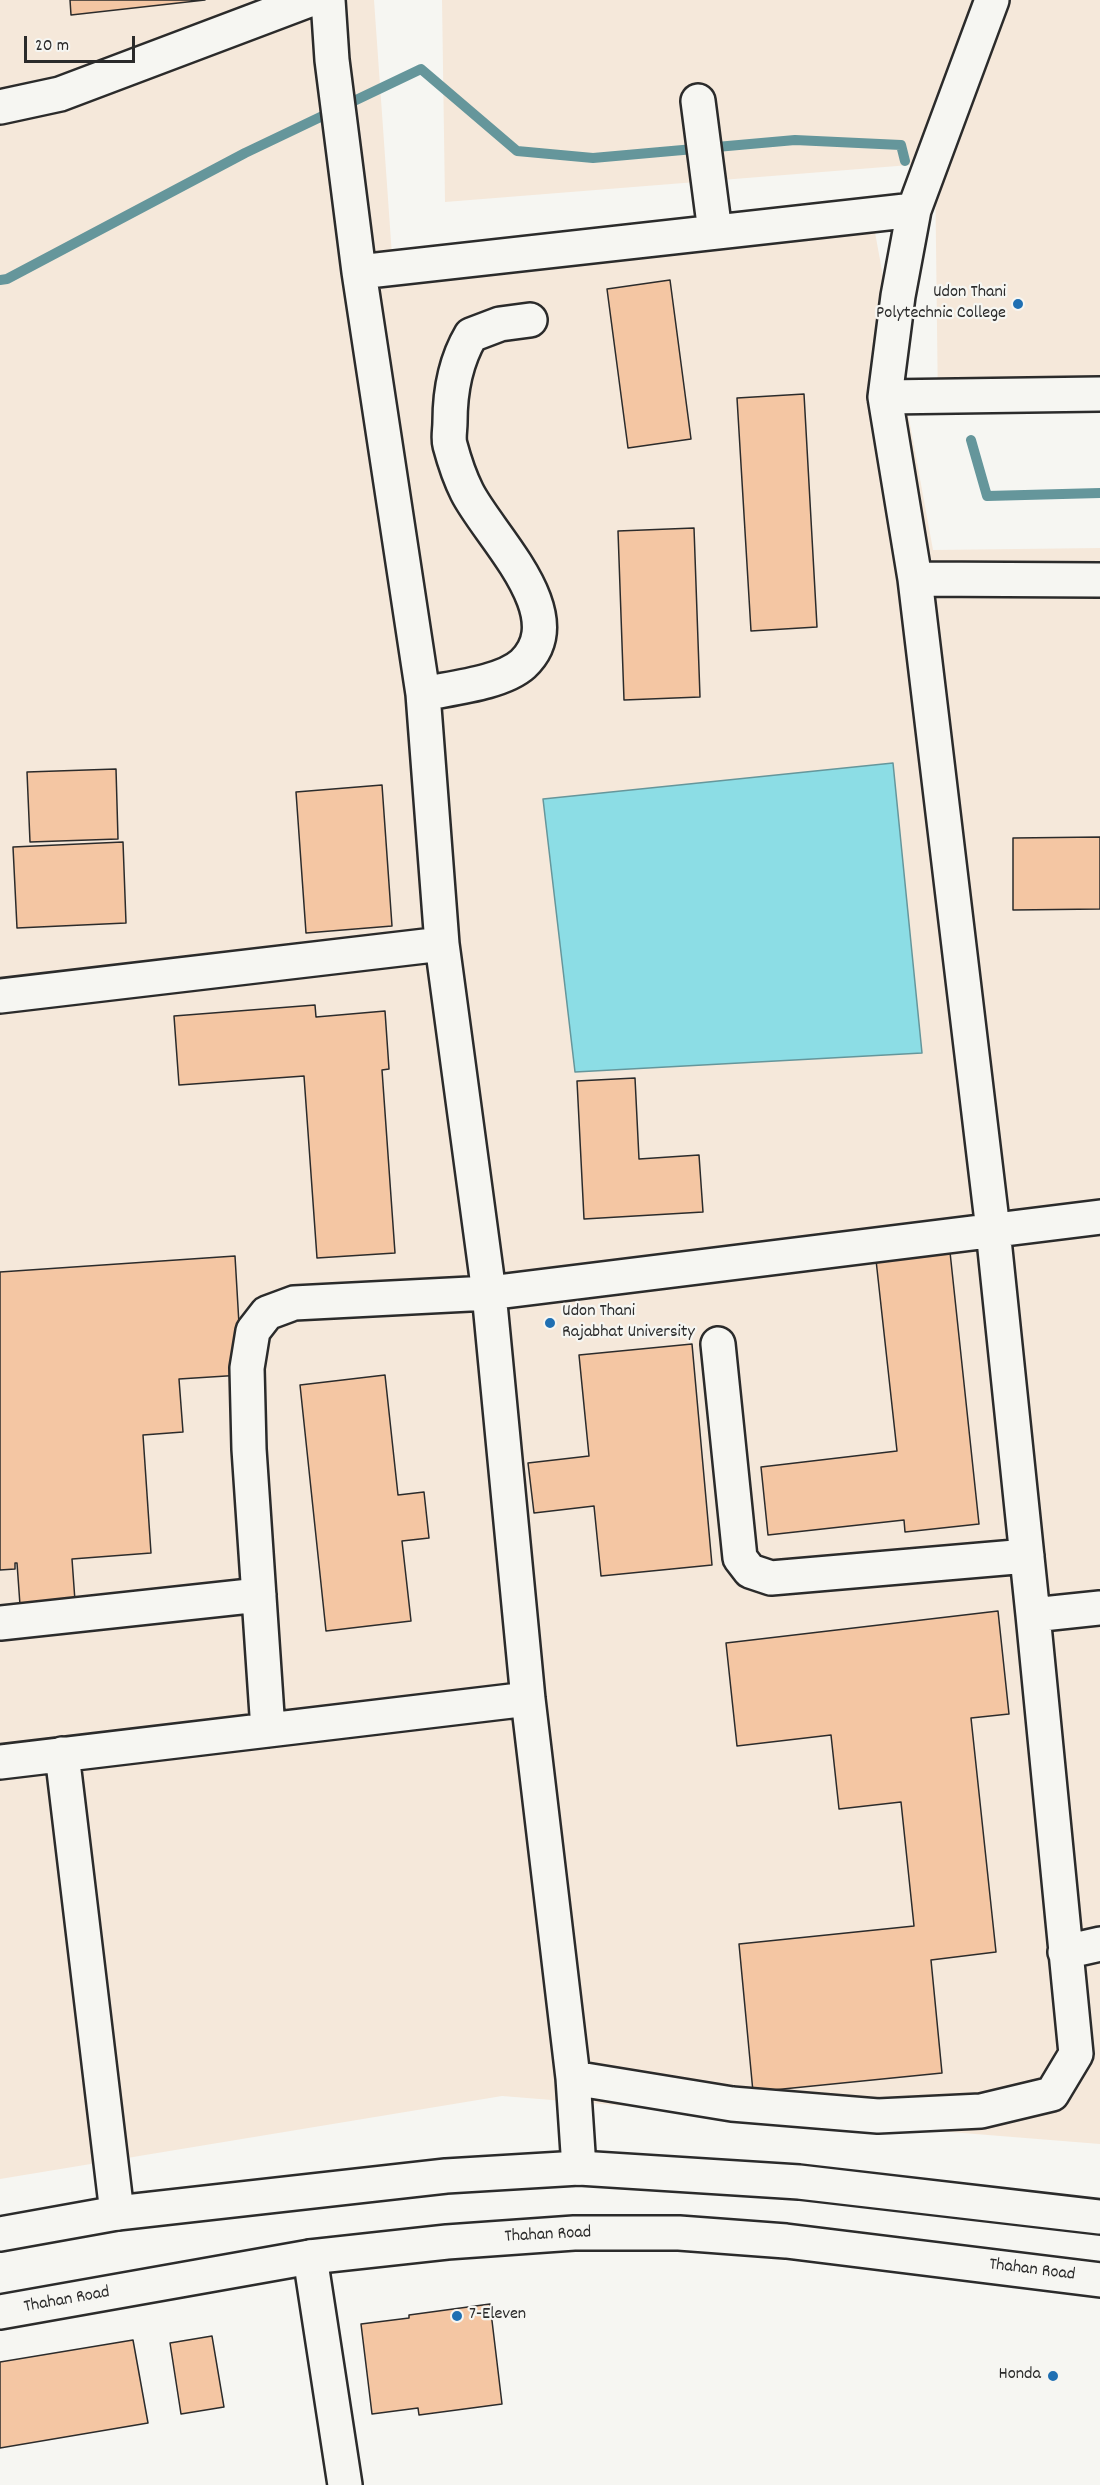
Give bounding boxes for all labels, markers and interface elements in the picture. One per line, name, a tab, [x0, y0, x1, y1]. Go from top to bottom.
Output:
scale bar	[27, 24, 138, 62]
text: 20 m	[35, 34, 69, 59]
place label: Udon Thani Polytechnic College	[876, 283, 1006, 326]
marker: Udon Thani Polytechnic College	[1011, 297, 1025, 311]
place label: Udon Thani Rajabhat University	[562, 1302, 695, 1344]
marker: Udon Thani Rajabhat University	[543, 1316, 557, 1330]
street label: Thahan Road	[504, 2223, 592, 2249]
street label: Thahan Road	[988, 2255, 1076, 2287]
street label: Thahan Road	[22, 2283, 112, 2319]
place label: 7-Eleven	[469, 2305, 526, 2327]
marker: 7-Eleven	[450, 2309, 464, 2323]
place label: Honda	[999, 2365, 1041, 2387]
marker: Honda	[1046, 2369, 1060, 2383]

